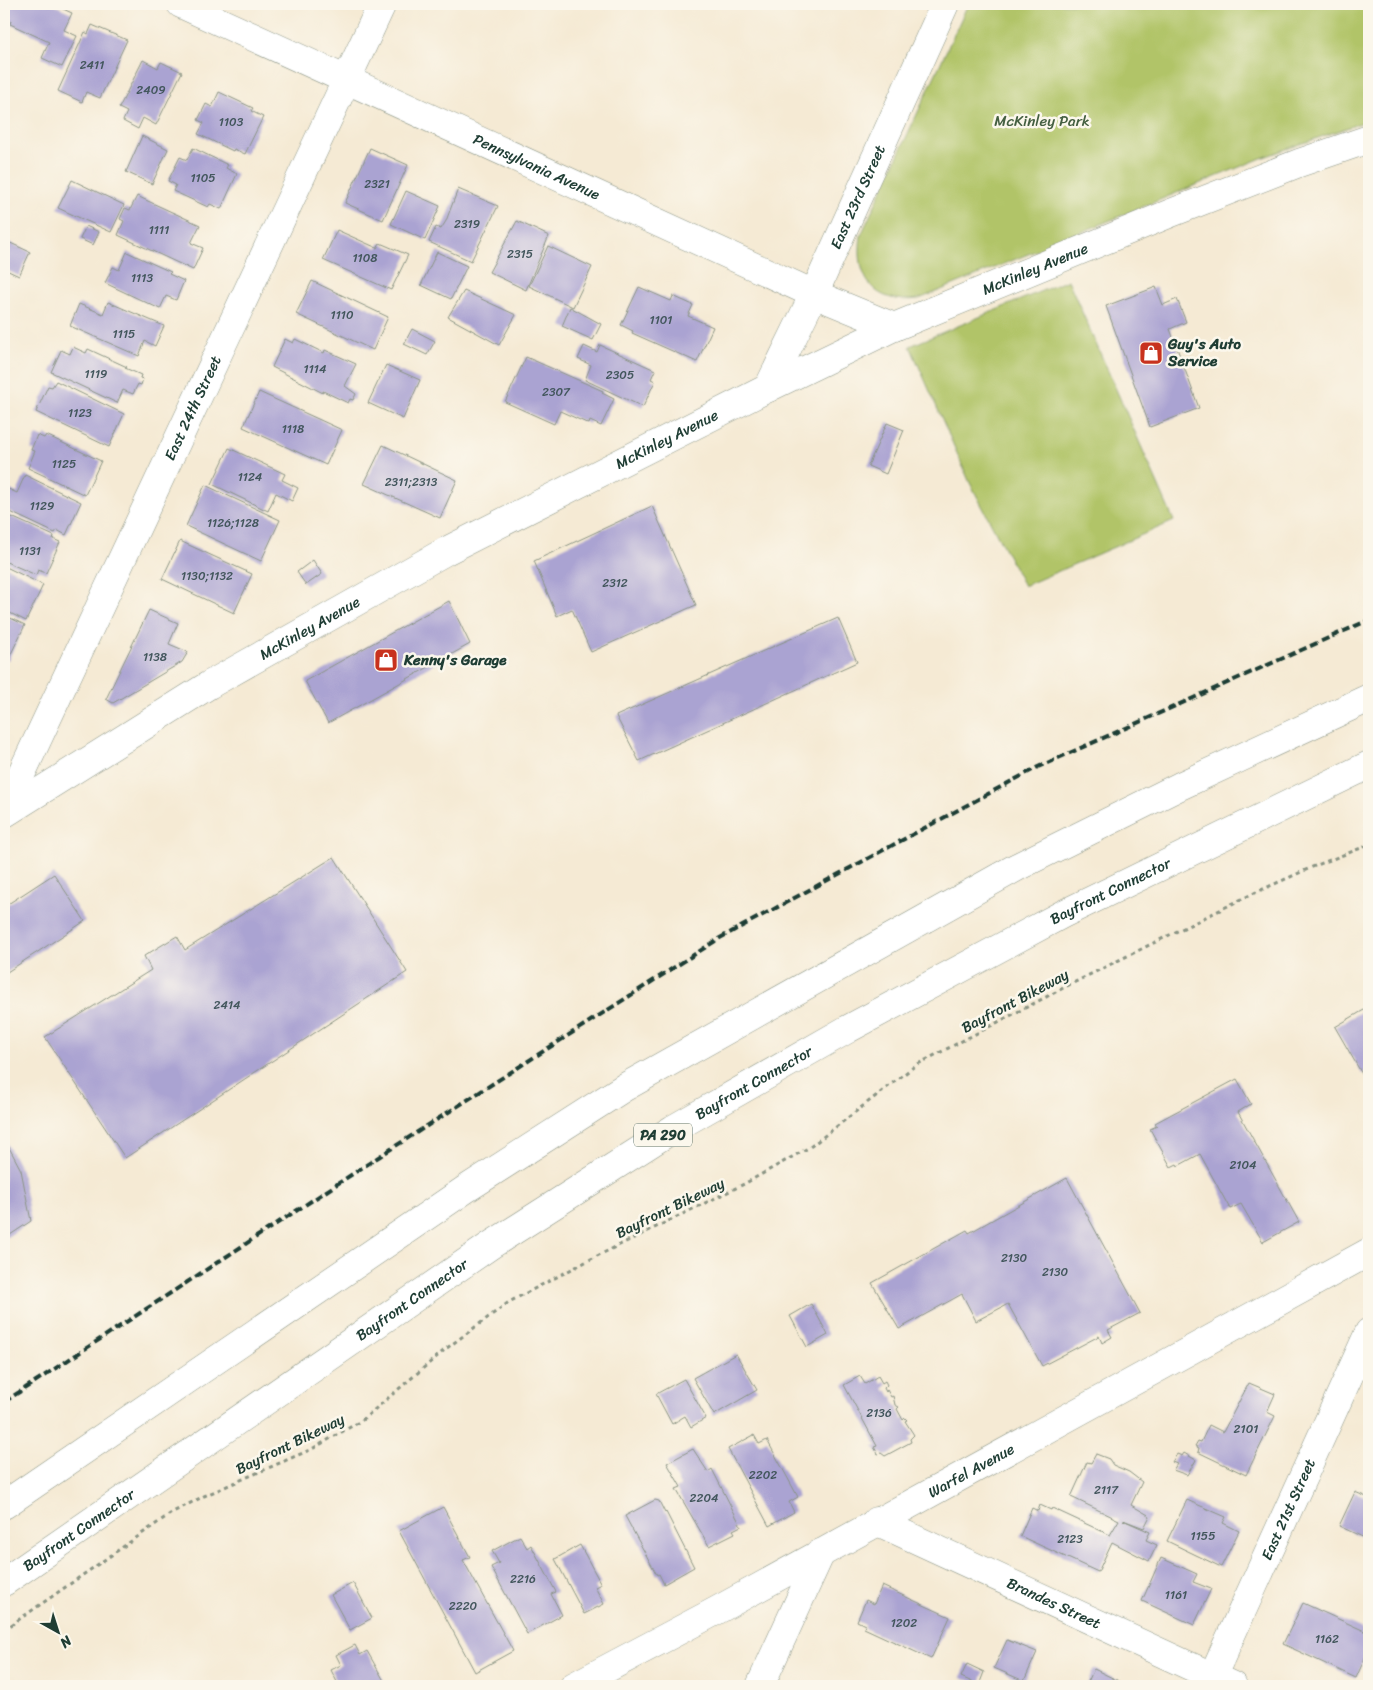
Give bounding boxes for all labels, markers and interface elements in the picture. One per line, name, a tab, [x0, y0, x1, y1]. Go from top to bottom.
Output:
house number: 2411	[80, 54, 104, 76]
house number: 2409	[136, 79, 166, 101]
park label: McKinley Park	[994, 108, 1090, 134]
house number: 1103	[219, 111, 244, 133]
street label: Pennsylvania Avenue	[469, 126, 604, 207]
street label: East 23rd Street	[823, 140, 893, 254]
house number: 1105	[190, 167, 216, 189]
house number: 2321	[364, 173, 390, 195]
house number: 2319	[454, 213, 480, 235]
house number: 1111	[149, 219, 169, 241]
street label: McKinley Avenue	[978, 235, 1093, 302]
house number: 2315	[507, 243, 533, 265]
house number: 1108	[352, 247, 378, 269]
house number: 1113	[131, 267, 153, 289]
house number: 1110	[330, 304, 354, 326]
house number: 1101	[649, 309, 673, 331]
house number: 1115	[113, 323, 135, 345]
place label: Guy's Auto Service	[1167, 331, 1242, 374]
shop icon: Guy's Auto Service	[1138, 340, 1164, 366]
street label: East 24th Street	[157, 351, 229, 465]
house number: 1114	[304, 358, 327, 380]
house number: 1119	[85, 363, 107, 385]
house number: 2305	[606, 364, 634, 386]
house number: 2307	[542, 381, 571, 403]
house number: 1123	[68, 402, 92, 424]
street label: McKinley Avenue	[611, 402, 723, 476]
house number: 1118	[282, 418, 304, 440]
house number: 1125	[52, 453, 76, 475]
house number: 1124	[238, 466, 263, 488]
house number: 2311;2313	[385, 471, 438, 493]
house number: 1129	[30, 495, 54, 517]
house number: 1126;1128	[207, 512, 259, 534]
house number: 1131	[19, 540, 41, 562]
house number: 1130;1132	[181, 565, 233, 587]
house number: 2312	[602, 572, 628, 594]
street label: McKinley Avenue	[254, 589, 366, 667]
house number: 1138	[143, 646, 167, 668]
shop icon: Kenny's Garage	[373, 647, 399, 673]
place label: Kenny's Garage	[403, 647, 507, 673]
street label: Bayfront Connector	[1045, 850, 1176, 932]
street label: Bayfront Bikeway	[957, 962, 1074, 1040]
house number: 2414	[213, 994, 241, 1016]
street label: Bayfront Connector	[690, 1038, 818, 1127]
road number: PA 290	[634, 1124, 692, 1146]
house number: 2104	[1229, 1154, 1257, 1176]
street label: Bayfront Bikeway	[611, 1170, 729, 1246]
house number: 2130	[1001, 1247, 1028, 1269]
street label: Bayfront Connector	[350, 1251, 474, 1348]
house number: 2130	[1042, 1261, 1069, 1283]
house number: 2136	[866, 1402, 892, 1424]
street label: Bayfront Bikeway	[231, 1406, 349, 1482]
house number: 2101	[1234, 1418, 1258, 1440]
street label: Warfel Avenue	[923, 1436, 1020, 1505]
street label: East 21st Street	[1254, 1454, 1323, 1564]
house number: 2202	[749, 1464, 777, 1486]
house number: 2117	[1094, 1479, 1119, 1501]
street label: Bayfront Connector	[17, 1482, 141, 1578]
house number: 2204	[690, 1487, 719, 1509]
house number: 1155	[1191, 1525, 1215, 1547]
house number: 2123	[1057, 1528, 1083, 1550]
house number: 2216	[510, 1568, 536, 1590]
street label: Brandes Street	[1002, 1570, 1106, 1636]
house number: 1161	[1165, 1584, 1187, 1606]
house number: 2220	[449, 1595, 478, 1617]
north arrow	[32, 1608, 82, 1658]
house number: 1202	[891, 1612, 917, 1634]
text: N	[54, 1628, 78, 1655]
house number: 1162	[1315, 1628, 1339, 1650]

